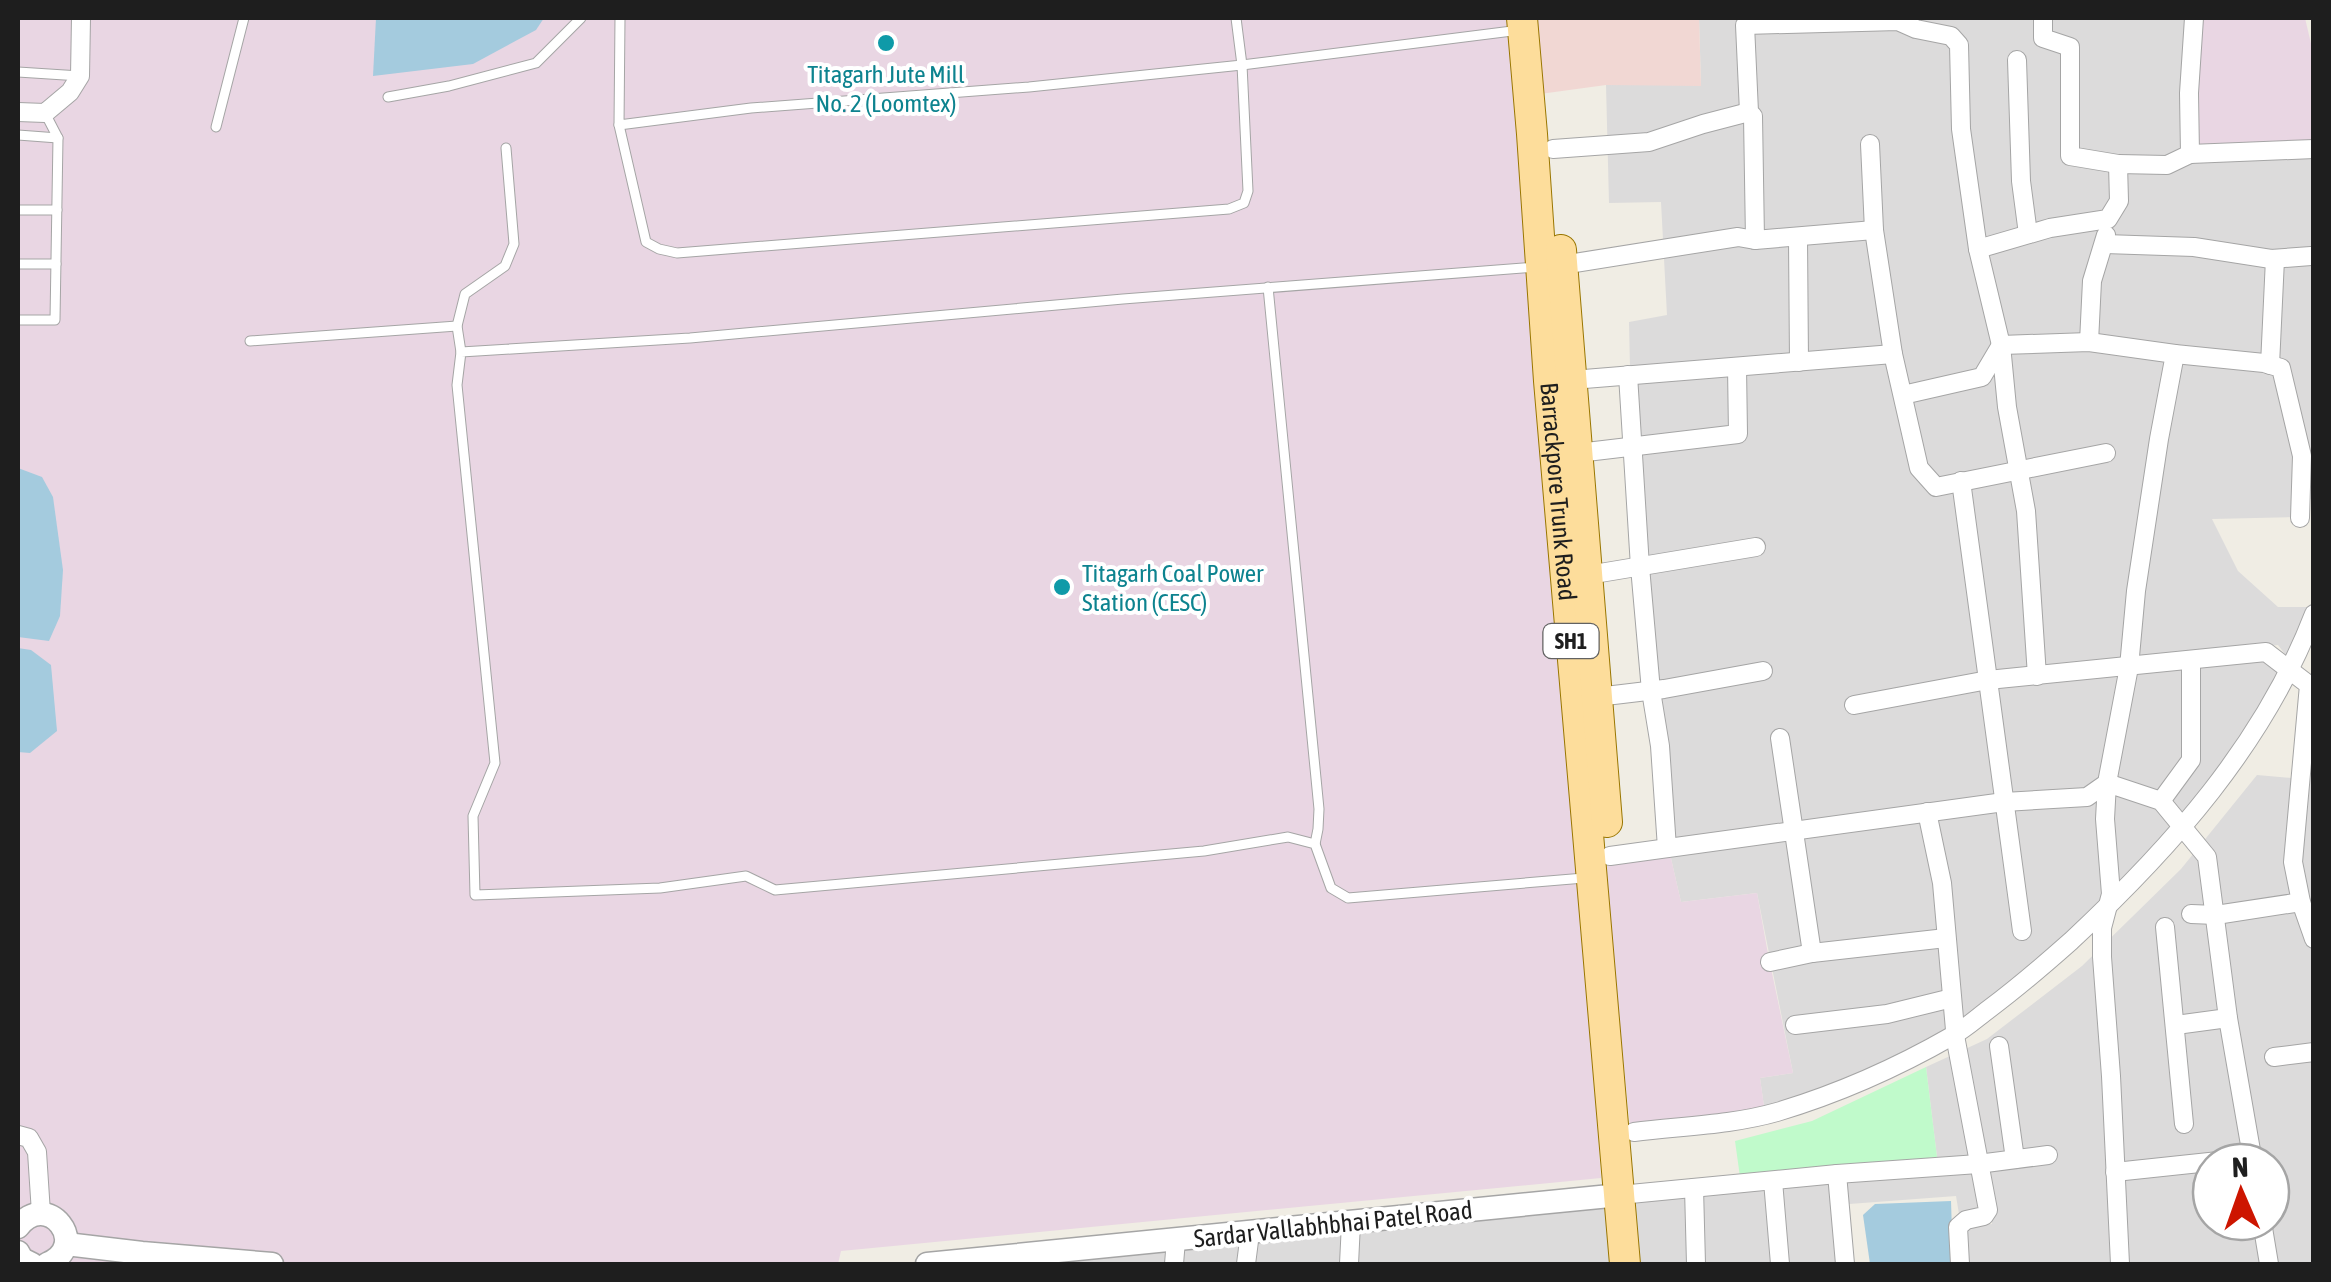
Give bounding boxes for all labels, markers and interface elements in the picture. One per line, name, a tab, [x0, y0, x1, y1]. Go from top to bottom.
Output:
marker: Titagarh Jute Mill No. 2 (Loomtex)	[875, 32, 897, 54]
place label: Titagarh Jute Mill No. 2 (Loomtex)	[807, 60, 965, 117]
street label: Barrackpore Trunk Road	[1535, 381, 1582, 602]
place label: Titagarh Coal Power Station (CESC)	[1082, 559, 1264, 616]
marker: Titagarh Coal Power Station (CESC)	[1051, 576, 1073, 598]
road number: SH1	[1544, 624, 1598, 658]
north arrow	[2191, 1142, 2291, 1242]
text: N	[2231, 1151, 2249, 1183]
street label: Sardar Vallabhbhai Patel Road	[1192, 1195, 1474, 1253]

